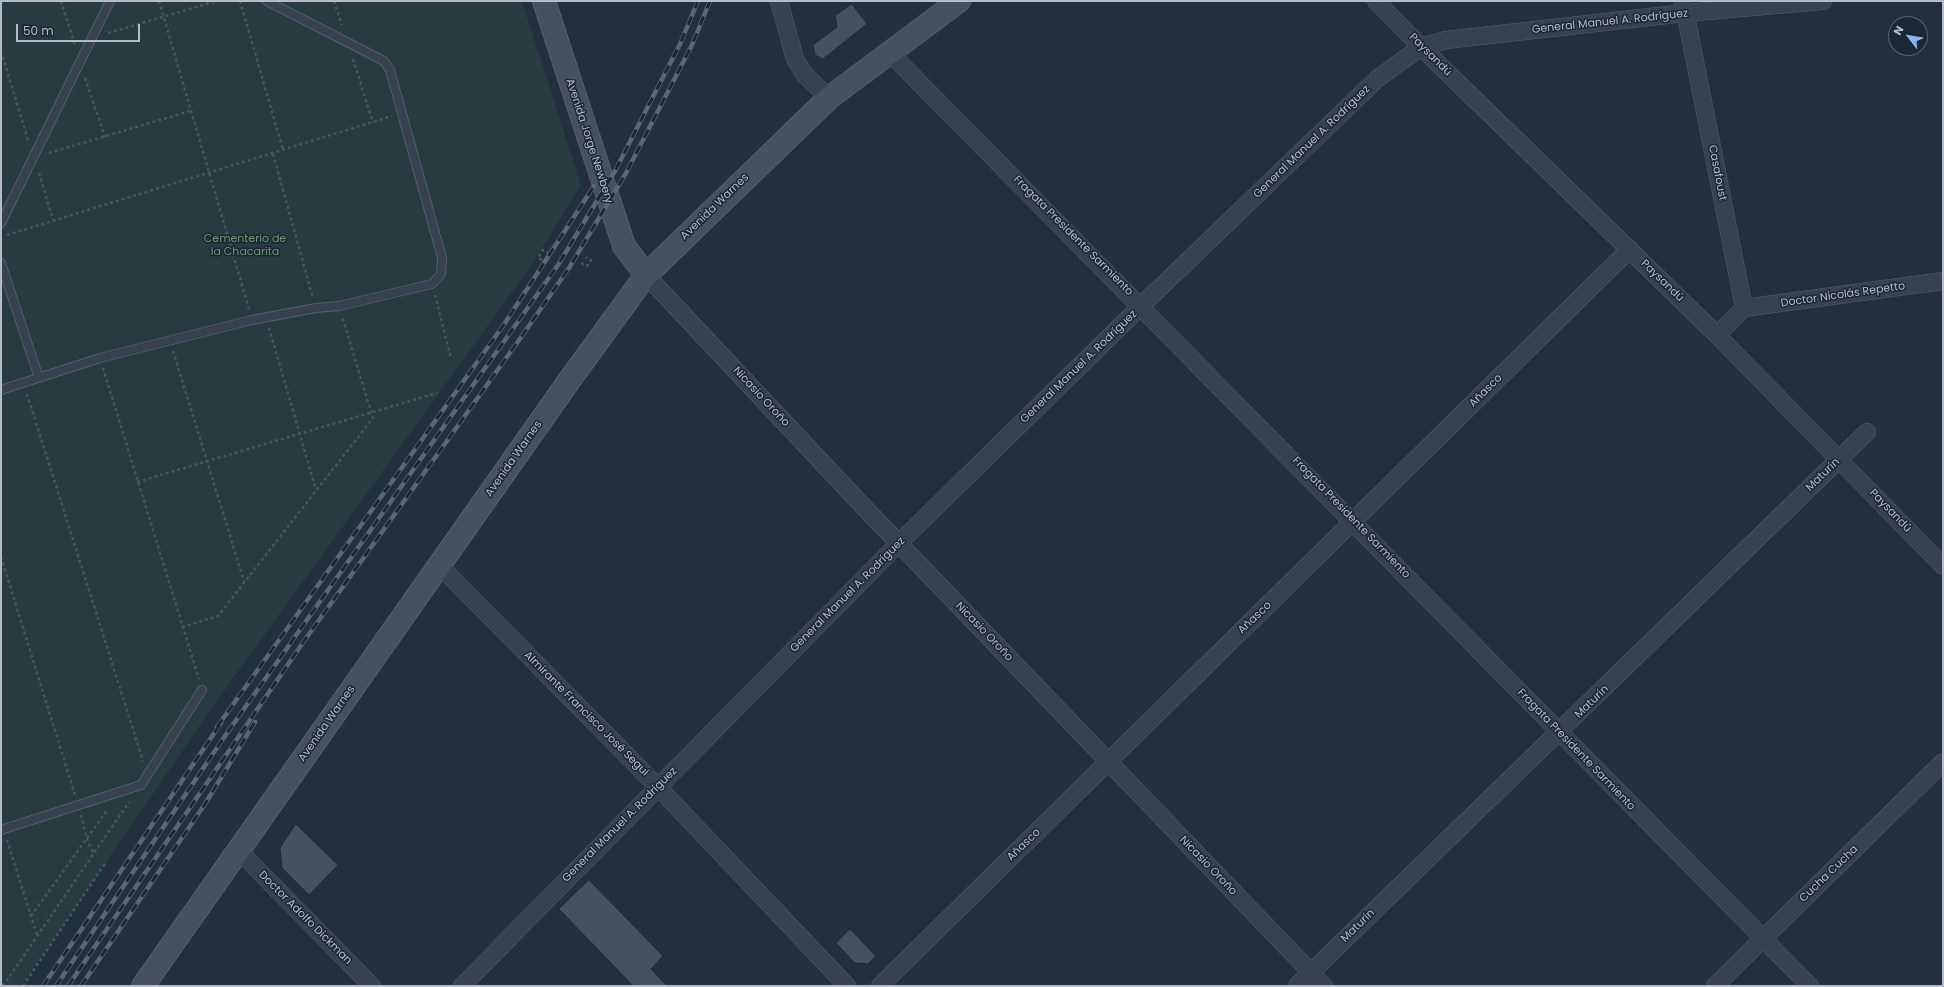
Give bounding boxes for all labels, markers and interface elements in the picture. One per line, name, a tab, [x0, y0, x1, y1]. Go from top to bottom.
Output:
street label: General Manuel A. Rodríguez	[1531, 7, 1689, 37]
scale bar	[18, 16, 142, 42]
north arrow	[1888, 16, 1928, 56]
text: 50 m	[23, 22, 54, 39]
text: N	[1890, 23, 1908, 38]
street label: Paysandú	[1406, 31, 1454, 79]
street label: Avenida Jorge Newbery	[563, 77, 615, 205]
street label: General Manuel A. Rodríguez	[1251, 83, 1373, 201]
street label: Casafoust	[1705, 144, 1729, 202]
street label: Avenida Warnes	[678, 171, 752, 243]
street label: Fragata Presidente Sarmiento	[1010, 173, 1136, 299]
park label: Cementerio de la Chacarita	[204, 232, 286, 258]
street label: Paysandú	[1638, 257, 1686, 305]
street label: Doctor Nicolás Repetto	[1780, 280, 1906, 310]
street label: General Manuel A. Rodríguez	[1018, 308, 1140, 426]
street label: Nicasio Oroño	[730, 364, 792, 430]
street label: Añasco	[1467, 372, 1505, 410]
street label: Avenida Warnes	[483, 418, 545, 500]
street label: Fragata Presidente Sarmiento	[1289, 454, 1413, 582]
street label: Maturín	[1803, 456, 1843, 494]
street label: Paysandú	[1866, 487, 1914, 535]
street label: General Manuel A. Rodríguez	[788, 535, 908, 655]
street label: Añasco	[1236, 599, 1274, 637]
street label: Nicasio Oroño	[953, 600, 1015, 664]
street label: Almirante Francisco José Seguí	[521, 649, 651, 779]
street label: Avenida Warnes	[296, 683, 358, 765]
street label: Maturín	[1572, 683, 1612, 721]
street label: Fragata Presidente Sarmiento	[1514, 686, 1638, 814]
street label: General Manuel A. Rodríguez	[560, 765, 680, 885]
street label: Añasco	[1005, 826, 1043, 864]
street label: Nicasio Oroño	[1177, 834, 1239, 898]
street label: Cucha Cucha	[1797, 843, 1861, 905]
street label: Doctor Adolfo Dickman	[256, 869, 354, 967]
street label: Maturín	[1338, 907, 1378, 945]

